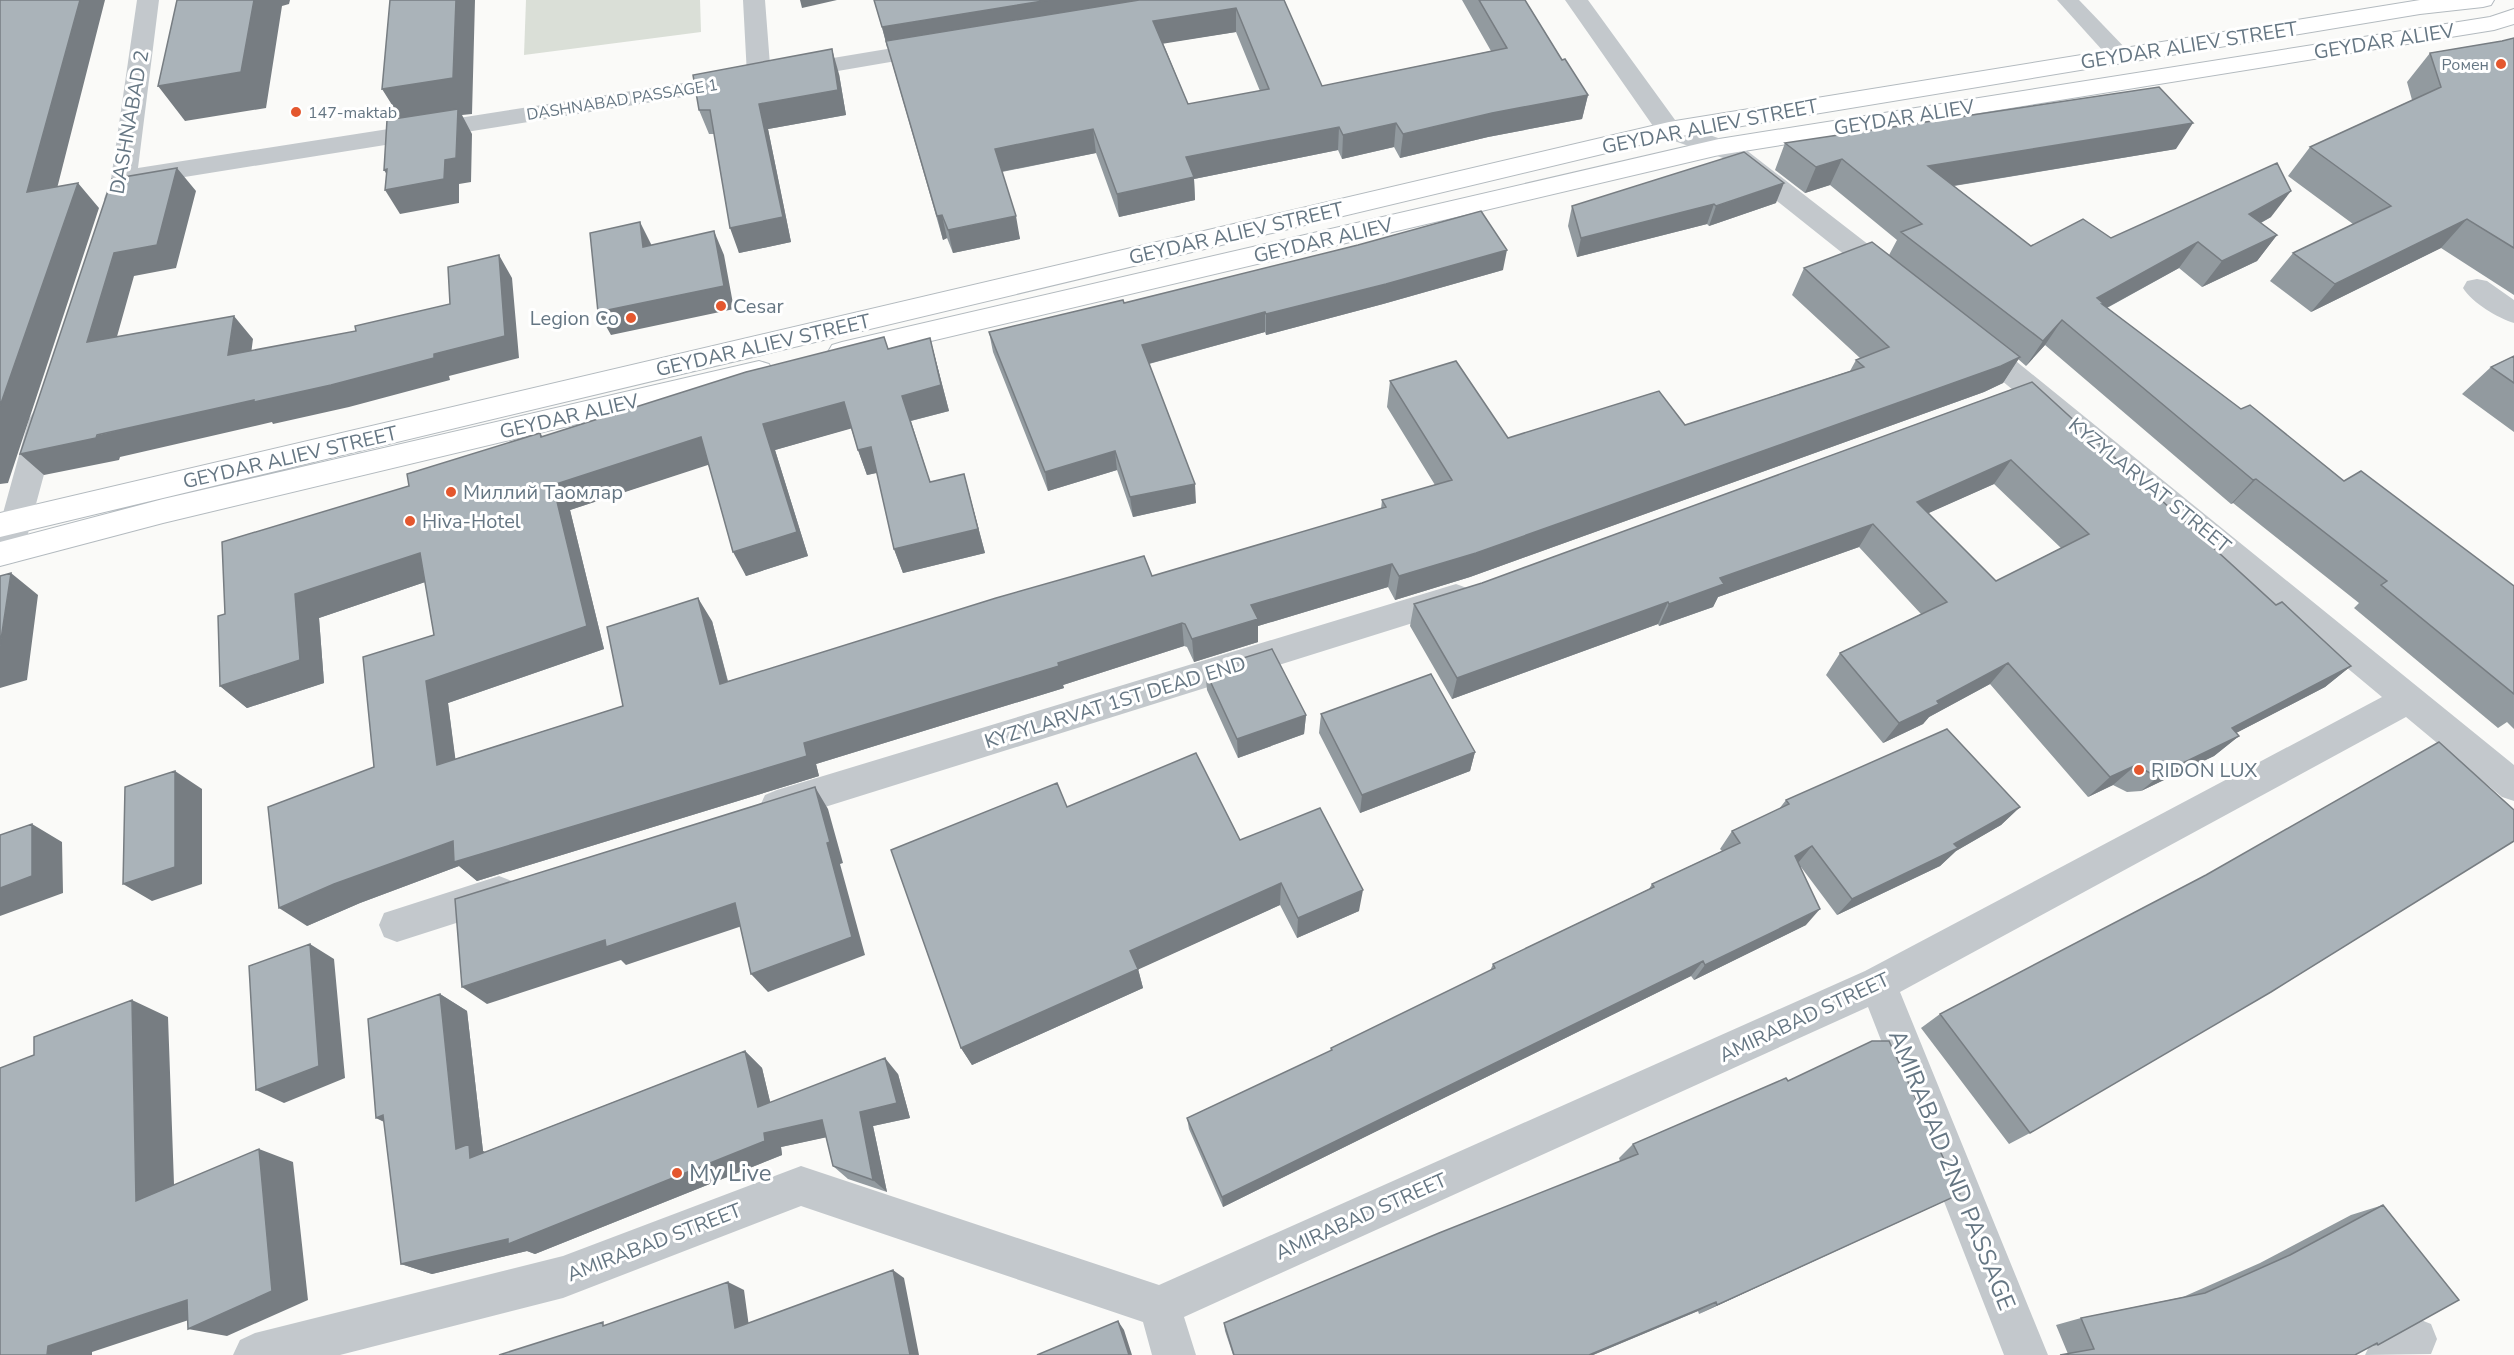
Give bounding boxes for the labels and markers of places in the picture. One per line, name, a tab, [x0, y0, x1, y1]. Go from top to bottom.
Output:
place label: Ромен	[2441, 54, 2489, 76]
marker: Ромен	[2494, 57, 2508, 71]
place label: 147-maktab	[308, 102, 397, 124]
marker: 147-maktab	[289, 105, 303, 119]
place label: Cesar	[733, 293, 784, 320]
marker: Cesar	[714, 299, 728, 313]
place label: Legion Co	[530, 305, 619, 332]
marker: Legion Co	[624, 311, 638, 325]
place label: Миллий Таомлар	[463, 479, 623, 506]
marker: Миллий Таомлар	[444, 485, 458, 499]
place label: Hiva-Hotel	[422, 508, 521, 535]
marker: Hiva-Hotel	[403, 514, 417, 528]
place label: RIDON LUX	[2151, 757, 2257, 784]
marker: RIDON LUX	[2132, 763, 2146, 777]
place label: My Live	[689, 1157, 772, 1189]
marker: My Live	[670, 1166, 684, 1180]

